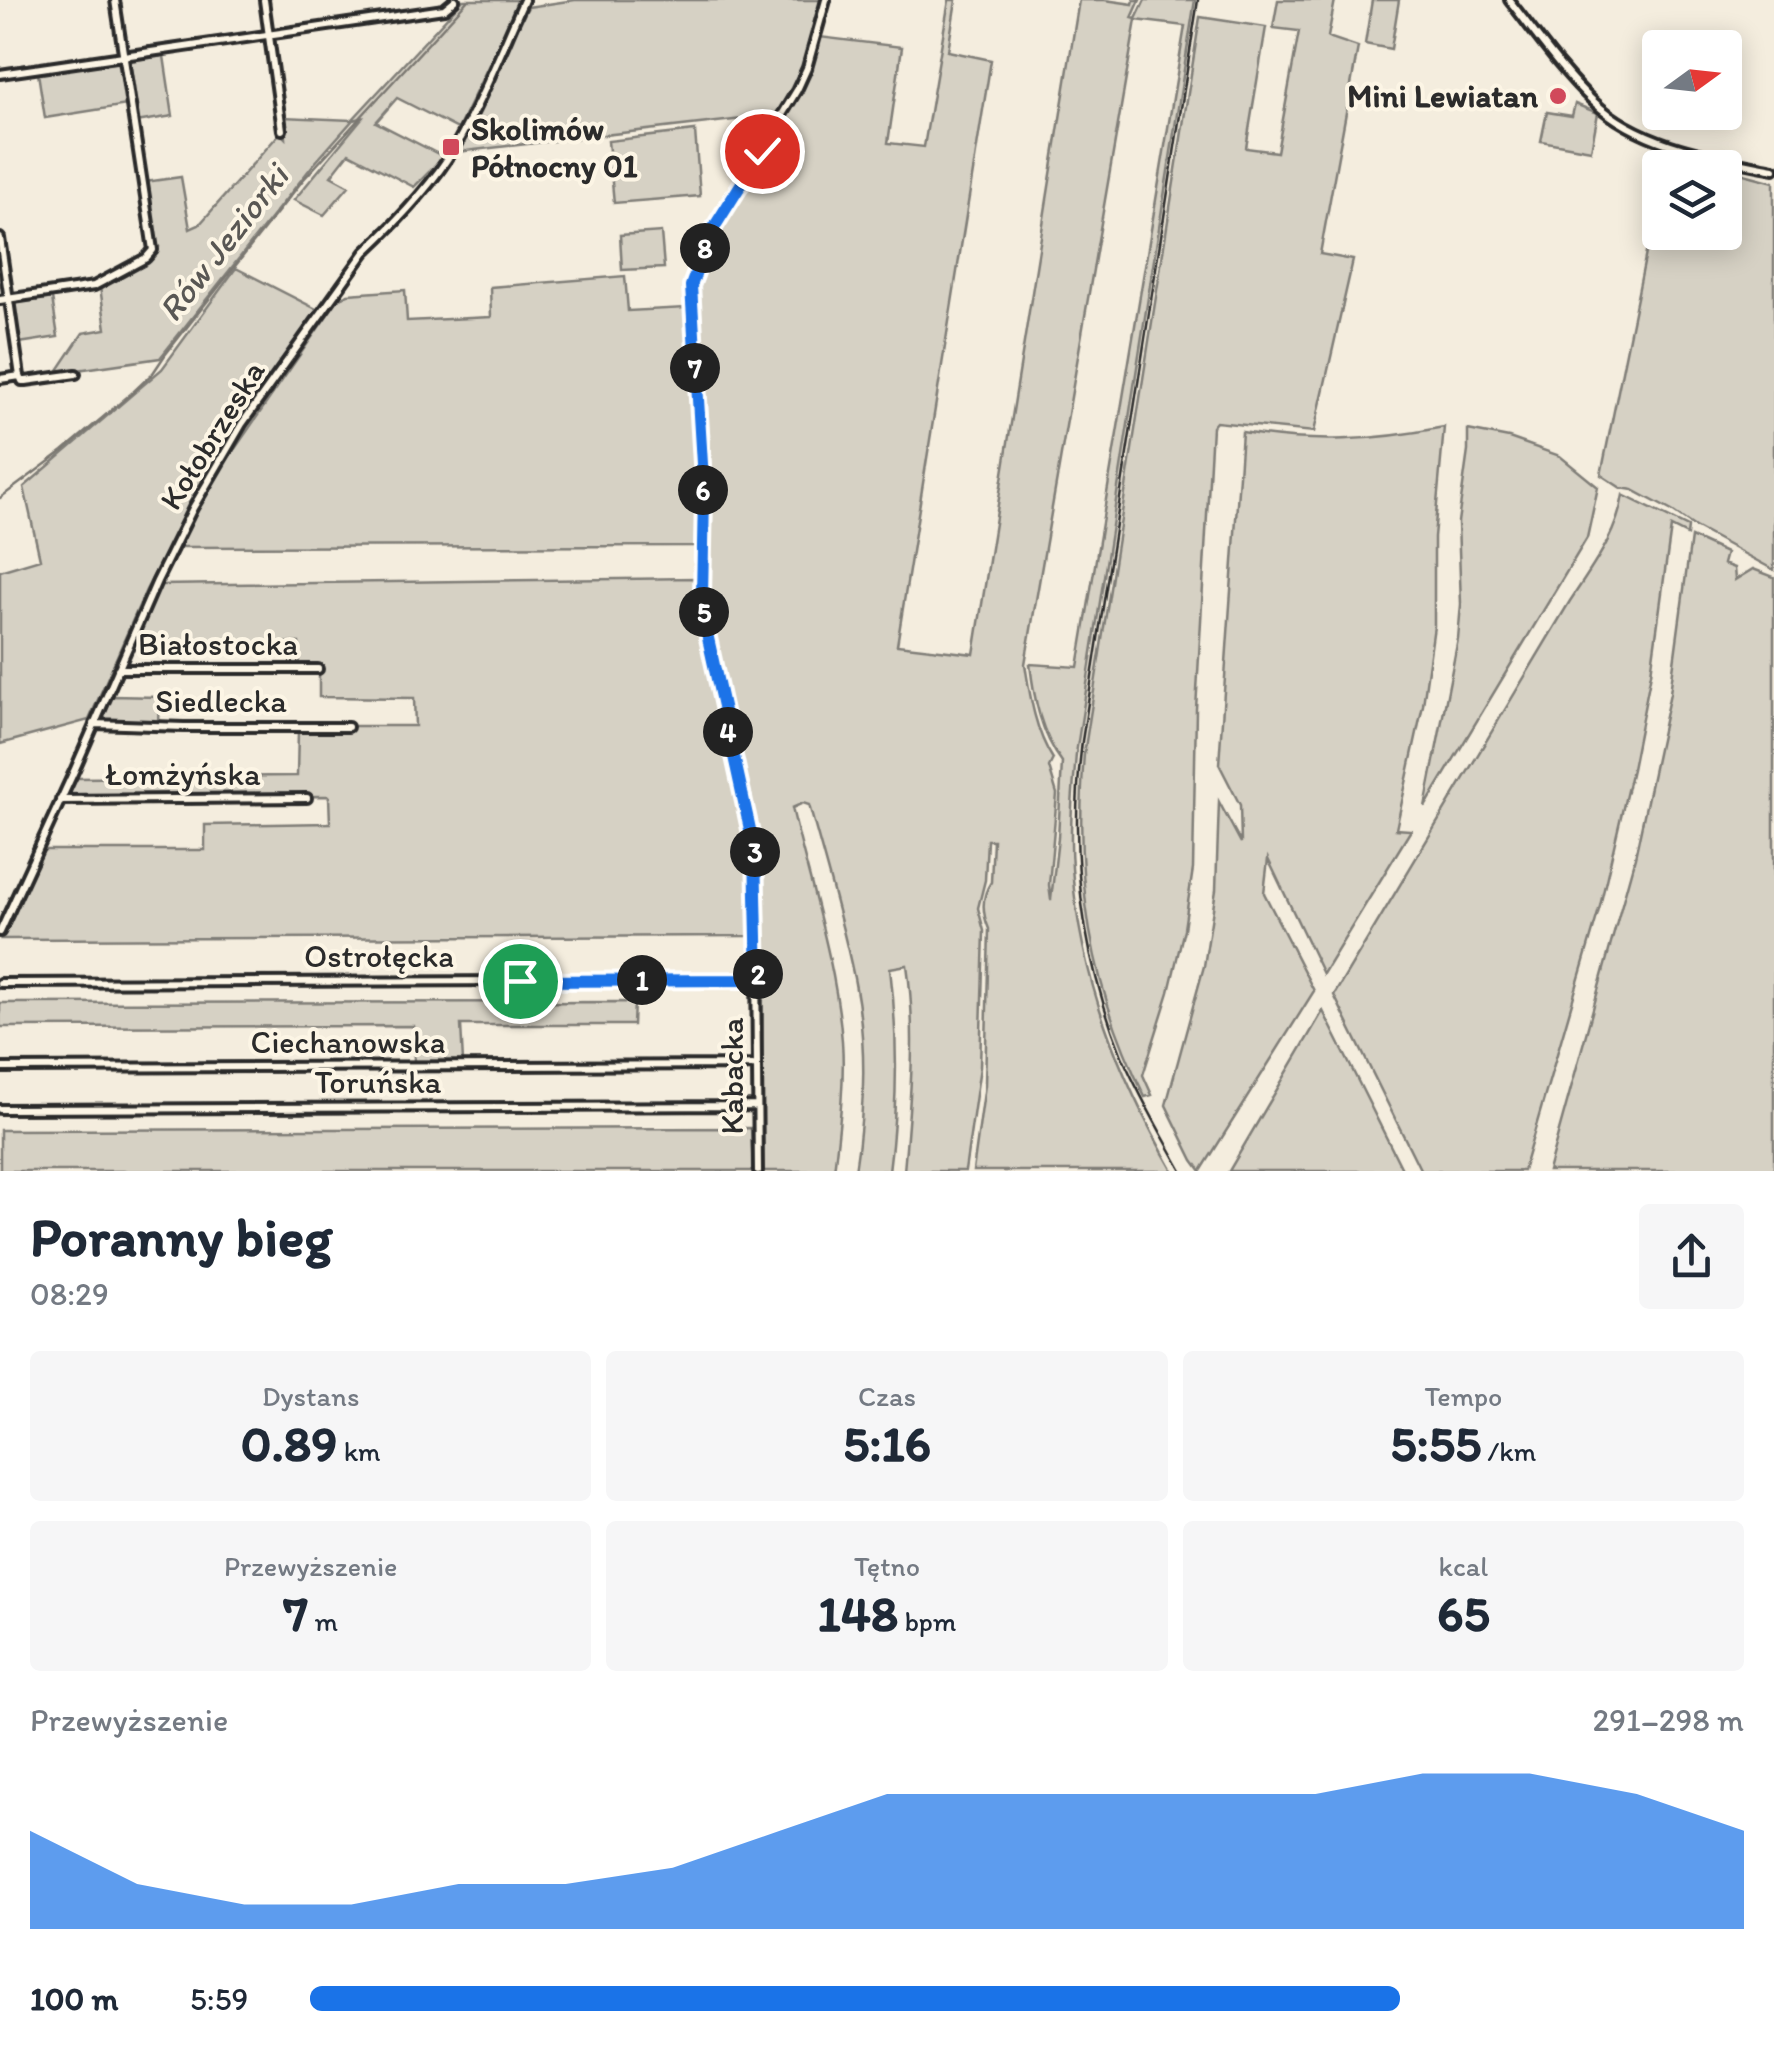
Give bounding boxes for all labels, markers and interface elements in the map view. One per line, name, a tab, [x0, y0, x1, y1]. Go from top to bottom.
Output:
north arrow	[1642, 30, 1742, 130]
map controls	[1642, 30, 1742, 250]
place label: Mini Lewiatan	[1347, 77, 1539, 115]
marker: Mini Lewiatan	[1547, 85, 1569, 107]
pin	[720, 109, 805, 194]
place label: Skolimów Północny 01	[471, 110, 638, 185]
icon: check	[735, 124, 790, 179]
marker: Skolimów Północny 01	[440, 136, 462, 158]
button: layers	[1642, 150, 1742, 250]
water label: Rów Jeziorki	[149, 153, 300, 330]
pin: 8	[680, 223, 730, 273]
text: 8	[697, 231, 713, 265]
pin: 7	[670, 343, 720, 393]
text: 7	[688, 351, 702, 385]
street label: Kołobrzeska	[151, 353, 273, 516]
pin: 6	[678, 465, 728, 515]
text: 6	[696, 473, 710, 507]
pin: 5	[679, 587, 729, 637]
text: 5	[697, 595, 711, 629]
street label: Białostocka	[138, 625, 298, 663]
street label: Siedlecka	[155, 682, 287, 720]
pin: 4	[703, 707, 753, 757]
text: 4	[720, 715, 736, 749]
street label: Łomżyńska	[105, 755, 261, 793]
pin: 3	[730, 827, 780, 877]
text: 3	[747, 835, 763, 869]
street label: Ostrołęcka	[304, 937, 454, 975]
pin	[478, 939, 563, 1024]
pin: 2	[733, 949, 783, 999]
icon: arrive	[493, 954, 548, 1009]
pin: 1	[617, 955, 667, 1005]
text: 2	[751, 957, 765, 991]
text: 1	[636, 963, 649, 997]
street label: Kabacka	[713, 1017, 751, 1135]
street label: Ciechanowska	[251, 1023, 446, 1061]
street label: Toruńska	[315, 1063, 442, 1101]
text: Poranny bieg	[30, 1204, 333, 1270]
button: share	[1639, 1204, 1744, 1309]
text: 08:29	[30, 1275, 109, 1313]
text: Dystans	[262, 1379, 359, 1413]
text: Czas	[858, 1379, 916, 1413]
text: Tempo	[1424, 1379, 1502, 1413]
text: 0.89	[241, 1413, 337, 1474]
text: 5:16	[843, 1413, 931, 1474]
text: 5:55	[1390, 1413, 1481, 1474]
text: km	[337, 1434, 381, 1468]
text: /km	[1481, 1434, 1536, 1468]
text: Przewyższenie	[224, 1549, 397, 1583]
text: Tętno	[854, 1549, 920, 1583]
text: kcal	[1438, 1549, 1488, 1583]
text: 7	[283, 1583, 308, 1644]
text: 148	[818, 1583, 898, 1644]
text: 65	[1437, 1583, 1490, 1644]
text: m	[308, 1604, 338, 1638]
text: bpm	[898, 1604, 956, 1638]
text: Przewyższenie	[30, 1701, 228, 1739]
text: 291–298 m	[1593, 1701, 1744, 1739]
text: 100 m	[30, 1980, 118, 2018]
text: 5:59	[190, 1980, 248, 2018]

